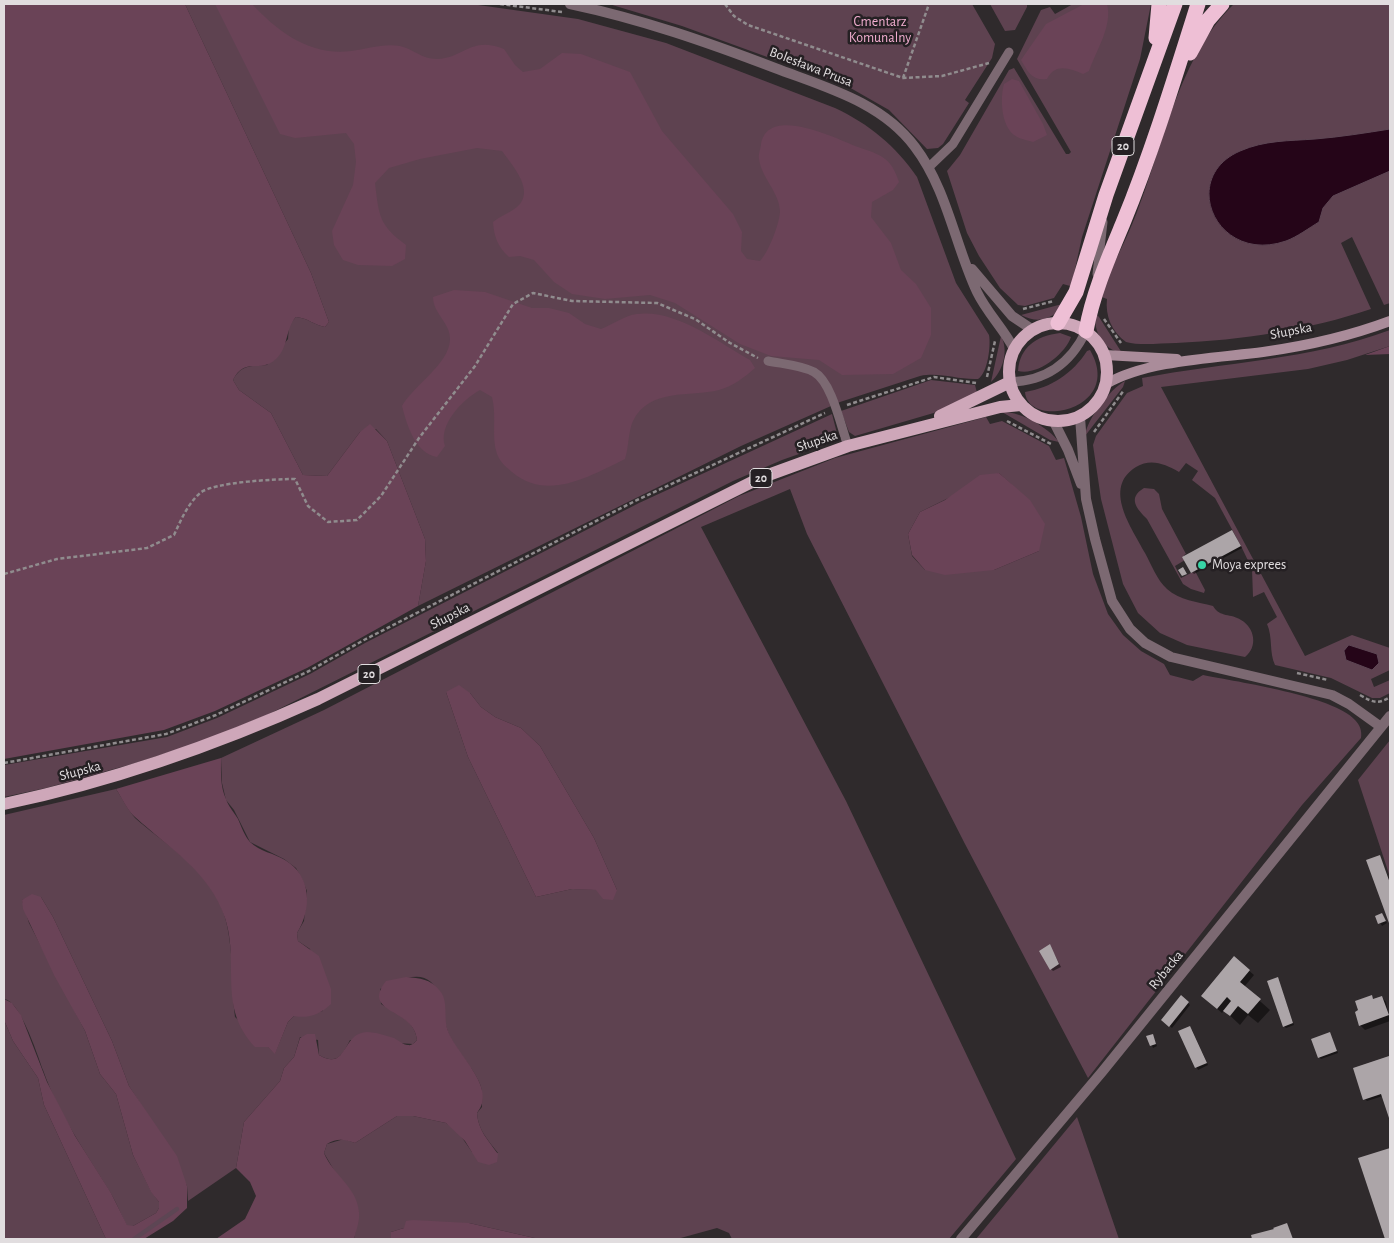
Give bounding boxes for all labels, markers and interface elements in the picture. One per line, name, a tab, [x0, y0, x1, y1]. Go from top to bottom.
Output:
park label: Cmentarz Komunalny	[849, 14, 911, 46]
street label: Bolesława Prusa	[767, 43, 855, 91]
road number: 20	[1112, 136, 1134, 156]
street label: Słupska	[1269, 319, 1313, 343]
street label: Słupska	[794, 426, 840, 456]
road number: 20	[750, 468, 772, 488]
place label: Moya exprees	[1212, 557, 1286, 573]
marker: Moya exprees	[1196, 559, 1208, 571]
street label: Słupska	[427, 599, 473, 633]
road number: 20	[358, 664, 380, 684]
street label: Słupska	[57, 757, 103, 785]
street label: Rybacka	[1145, 947, 1187, 993]

